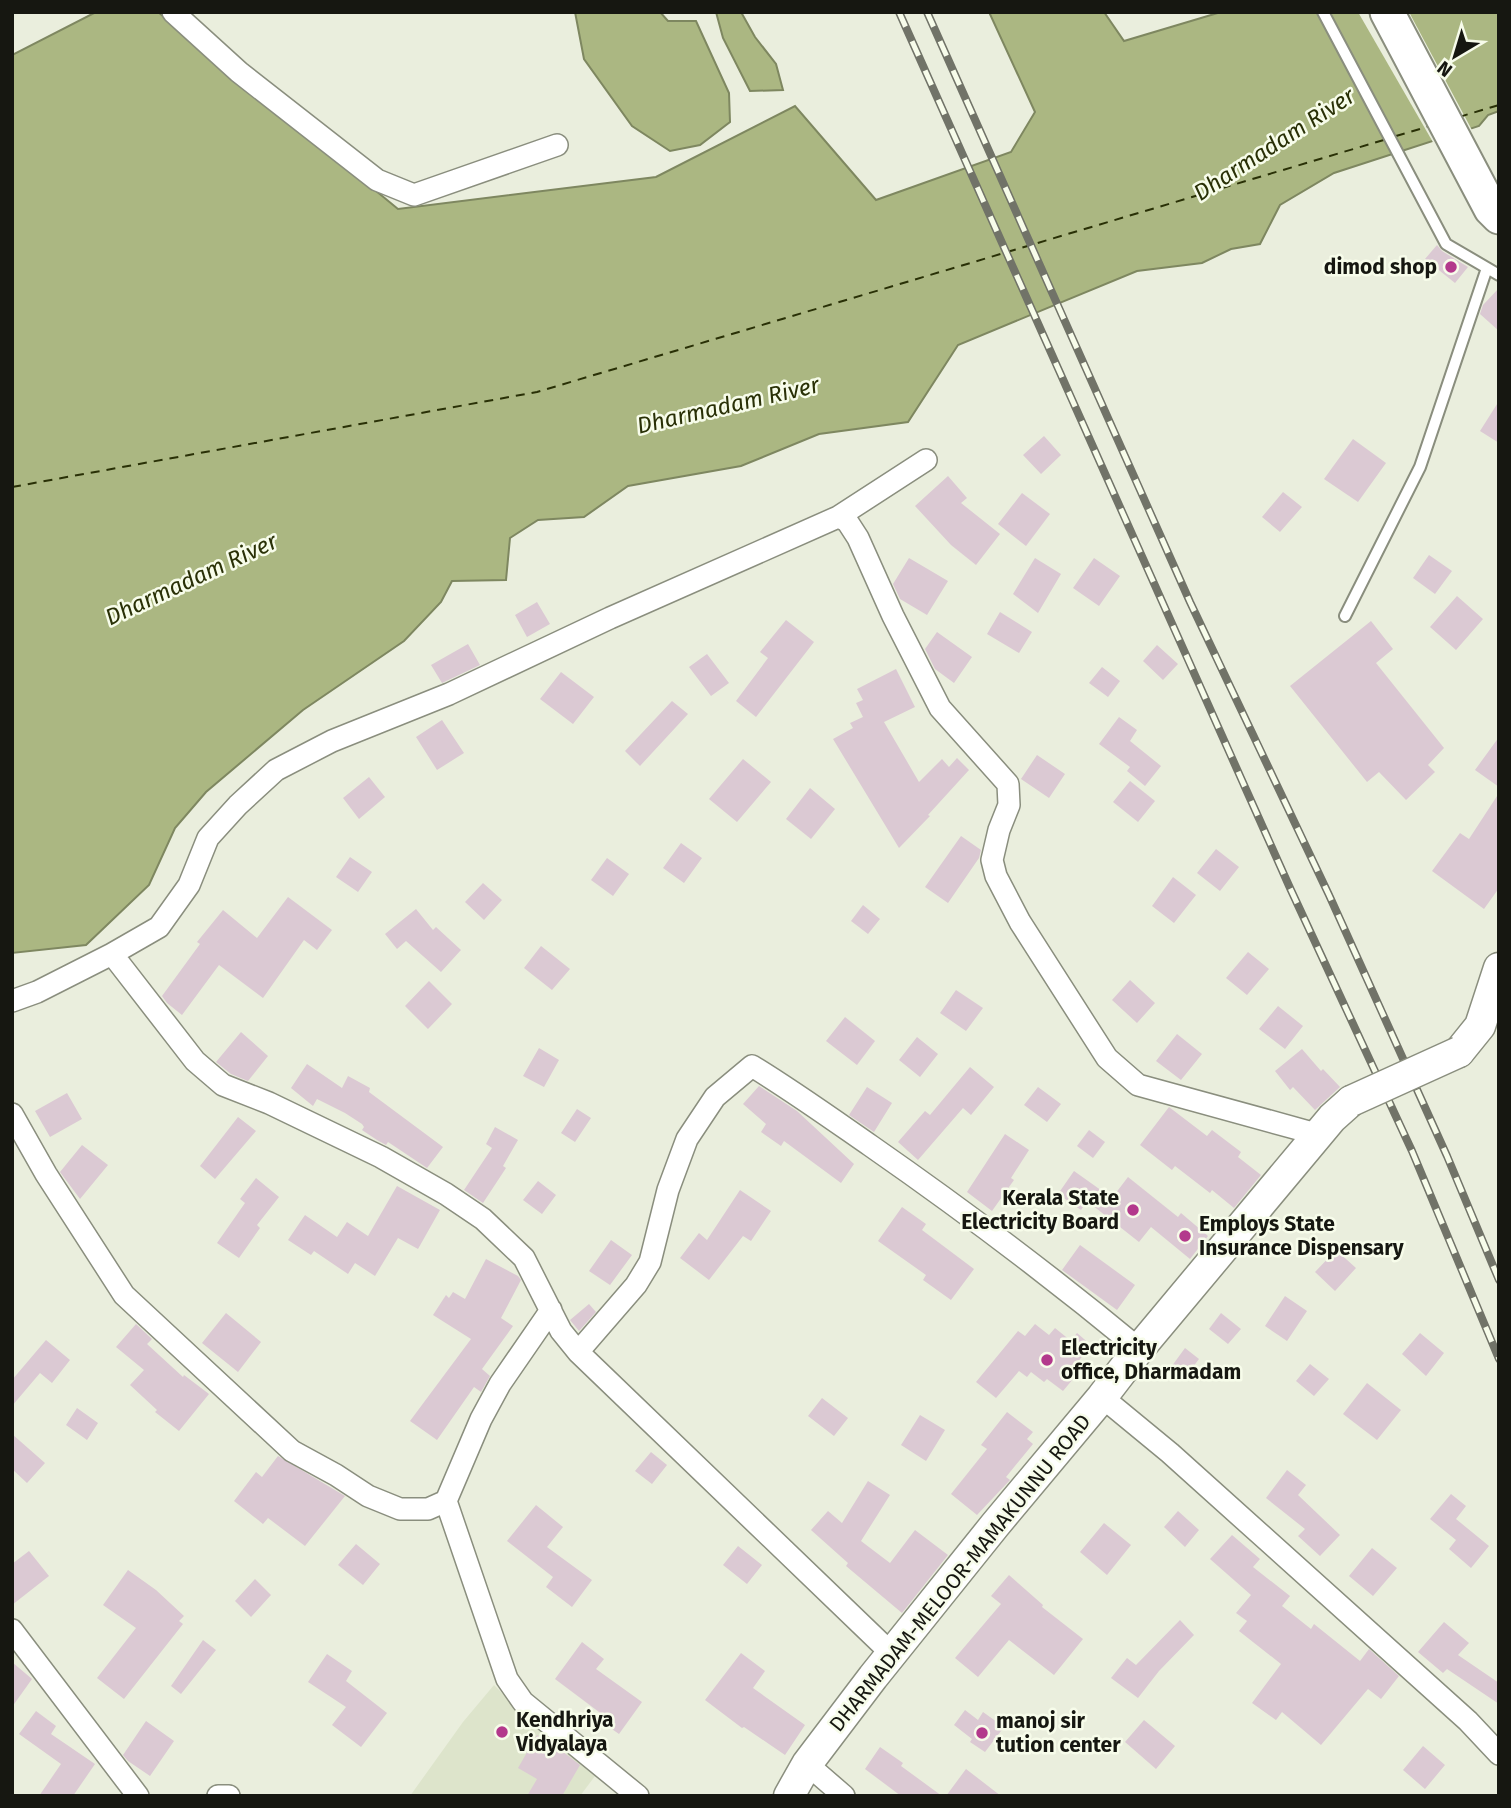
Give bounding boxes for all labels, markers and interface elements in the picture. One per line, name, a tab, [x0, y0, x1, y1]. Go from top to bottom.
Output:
north arrow	[1420, 21, 1490, 91]
text: N	[1433, 56, 1457, 82]
water label: Dharmadam River	[1188, 81, 1361, 207]
place label: dimod shop	[1324, 254, 1437, 280]
marker: dimod shop	[1443, 259, 1459, 275]
water label: Dharmadam River	[634, 370, 823, 440]
water label: Dharmadam River	[101, 526, 283, 631]
place label: Kerala State Electricity Board	[961, 1185, 1119, 1235]
marker: Kerala State Electricity Board	[1125, 1202, 1141, 1218]
place label: Employs State Insurance Dispensary	[1199, 1211, 1404, 1261]
marker: Employs State Insurance Dispensary	[1177, 1228, 1193, 1244]
place label: Electricity office, Dharmadam	[1061, 1335, 1241, 1385]
marker: Electricity office, Dharmadam	[1039, 1352, 1055, 1368]
street label: DHARMADAM-MELOOR-MAMAKUNNU ROAD	[824, 1409, 1096, 1737]
place label: Kendhriya Vidyalaya	[515, 1707, 614, 1757]
place label: manoj sir tution center	[996, 1708, 1121, 1758]
marker: Kendhriya Vidyalaya	[494, 1724, 510, 1740]
marker: manoj sir tution center	[974, 1725, 990, 1741]

